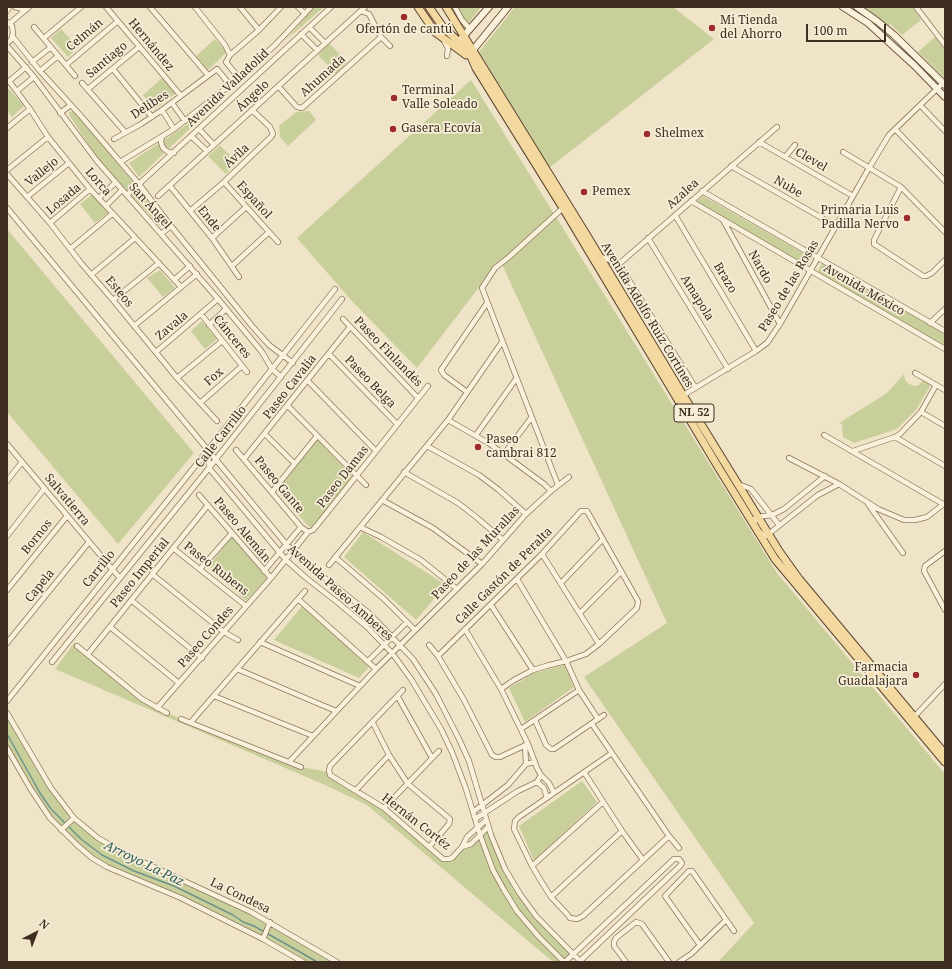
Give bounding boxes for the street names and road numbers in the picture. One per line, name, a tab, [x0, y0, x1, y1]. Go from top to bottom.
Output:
street label: Celmán	[64, 16, 106, 54]
street label: Hernández	[125, 16, 177, 74]
street label: Santiago	[84, 39, 130, 81]
street label: Avenida Valladolid	[184, 46, 272, 130]
street label: Ahumada	[297, 52, 349, 100]
street label: Ángelo	[234, 77, 272, 115]
street label: Delibes	[129, 88, 171, 122]
street label: Ávila	[221, 141, 253, 171]
street label: Clevel	[792, 145, 830, 175]
street label: Vallejo	[23, 154, 61, 190]
street label: Lorca	[82, 165, 114, 199]
street label: Nube	[771, 173, 805, 201]
street label: Azalea	[664, 176, 702, 212]
street label: Español	[233, 178, 275, 222]
street label: Losada	[44, 180, 84, 218]
street label: San Ángel	[126, 180, 174, 232]
street label: Ende	[194, 203, 224, 235]
street label: Paseo de las Rosas	[756, 238, 822, 334]
street label: Avenida Adolfo Ruiz Cortínes	[598, 240, 696, 390]
street label: Nardo	[745, 248, 775, 286]
street label: Brazo	[710, 260, 740, 296]
street label: Avenida México	[821, 261, 907, 319]
street label: Amapola	[677, 272, 717, 324]
street label: Esteos	[102, 274, 136, 310]
street label: Zavala	[153, 308, 191, 344]
street label: Cánceres	[210, 312, 254, 362]
street label: Paseo Finlandés	[351, 314, 425, 390]
street label: Paseo Cavalia	[260, 352, 320, 422]
street label: Paseo Belga	[342, 353, 398, 411]
street label: Fox	[202, 365, 226, 389]
street label: Calle Carrillo	[192, 403, 250, 471]
road number: NL 52	[674, 404, 714, 422]
street label: Paseo Damas	[314, 443, 372, 511]
street label: Paseo Gante	[251, 454, 307, 516]
street label: Salvatierra	[41, 471, 93, 529]
street label: Paseo Alemán	[211, 495, 273, 565]
street label: Paseo de las Murallas	[429, 503, 523, 603]
street label: Bornos	[19, 517, 55, 557]
street label: Calle Gastón de Peralta	[452, 524, 556, 628]
street label: Paseo Imperial	[108, 535, 172, 611]
street label: Paseo Rubens	[181, 539, 251, 599]
street label: Avenida Paseo Amberes	[284, 542, 396, 644]
street label: Carrillo	[80, 548, 118, 590]
street label: Capela	[22, 567, 58, 605]
street label: Paseo Condes	[175, 603, 237, 671]
street label: Hernán Cortéz	[379, 791, 453, 853]
street label: La Condesa	[207, 875, 273, 917]

